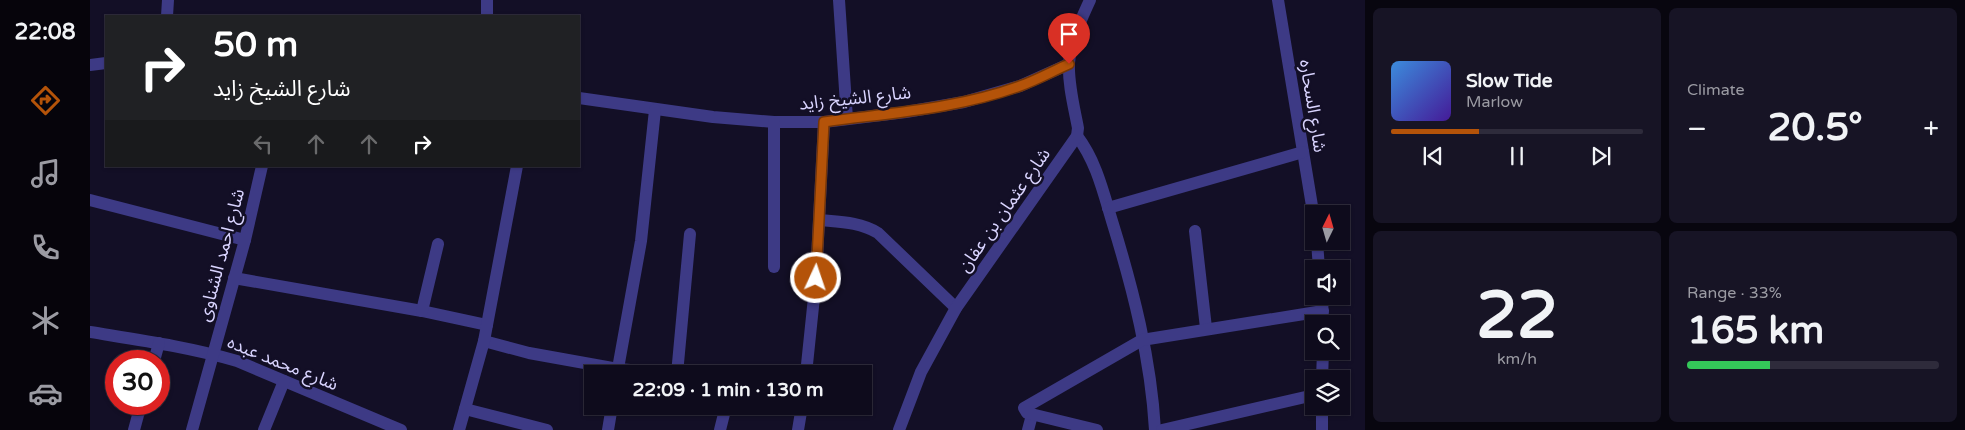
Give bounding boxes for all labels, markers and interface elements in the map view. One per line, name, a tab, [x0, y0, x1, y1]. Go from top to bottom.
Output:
pin	[1048, 13, 1090, 64]
text: 22:08	[15, 19, 75, 45]
icon: arrive	[1055, 20, 1083, 48]
text: 50 m	[213, 24, 298, 66]
icon: right	[130, 35, 195, 100]
street label: شارع السحاره	[1292, 58, 1331, 155]
text: Slow Tide	[1466, 70, 1553, 92]
text: شارع الشيخ زايد	[213, 76, 351, 102]
text: Climate	[1687, 80, 1745, 100]
street label: شارع الشيخ زايد	[798, 81, 912, 118]
icon: directions	[28, 83, 63, 118]
text: Marlow	[1466, 92, 1523, 112]
text: 20.5°	[1768, 105, 1863, 151]
text: −	[1687, 112, 1707, 146]
text: +	[1923, 112, 1939, 146]
icon: left	[249, 130, 277, 158]
icon: ahead	[302, 130, 330, 158]
icon: ahead	[355, 130, 383, 158]
icon: right	[408, 130, 436, 158]
icon: previous	[1419, 142, 1447, 170]
icon: pause	[1503, 142, 1531, 170]
icon: next	[1587, 142, 1615, 170]
street label: شارع عثمان بن عفان	[953, 144, 1057, 278]
icon: music	[28, 156, 63, 191]
street label: شارع احمد الشناوى	[193, 186, 252, 325]
north arrow	[1305, 205, 1350, 250]
map controls	[1305, 205, 1350, 415]
icon: phone	[28, 230, 63, 265]
position arrow	[789, 251, 841, 303]
button: sound	[1305, 260, 1350, 305]
text: 22	[1476, 277, 1558, 356]
text: Range · 33%	[1687, 283, 1782, 303]
icon: climate	[28, 303, 63, 338]
text: 165 km	[1687, 308, 1824, 354]
button: search	[1305, 315, 1350, 360]
street label: شارع محمد عبده	[223, 331, 342, 398]
text: km/h	[1497, 349, 1537, 369]
speed limit sign: 30	[105, 350, 170, 415]
button: layers	[1305, 370, 1350, 415]
icon: car	[28, 376, 63, 411]
text: 22:09 · 1 min · 130 m	[632, 379, 824, 401]

